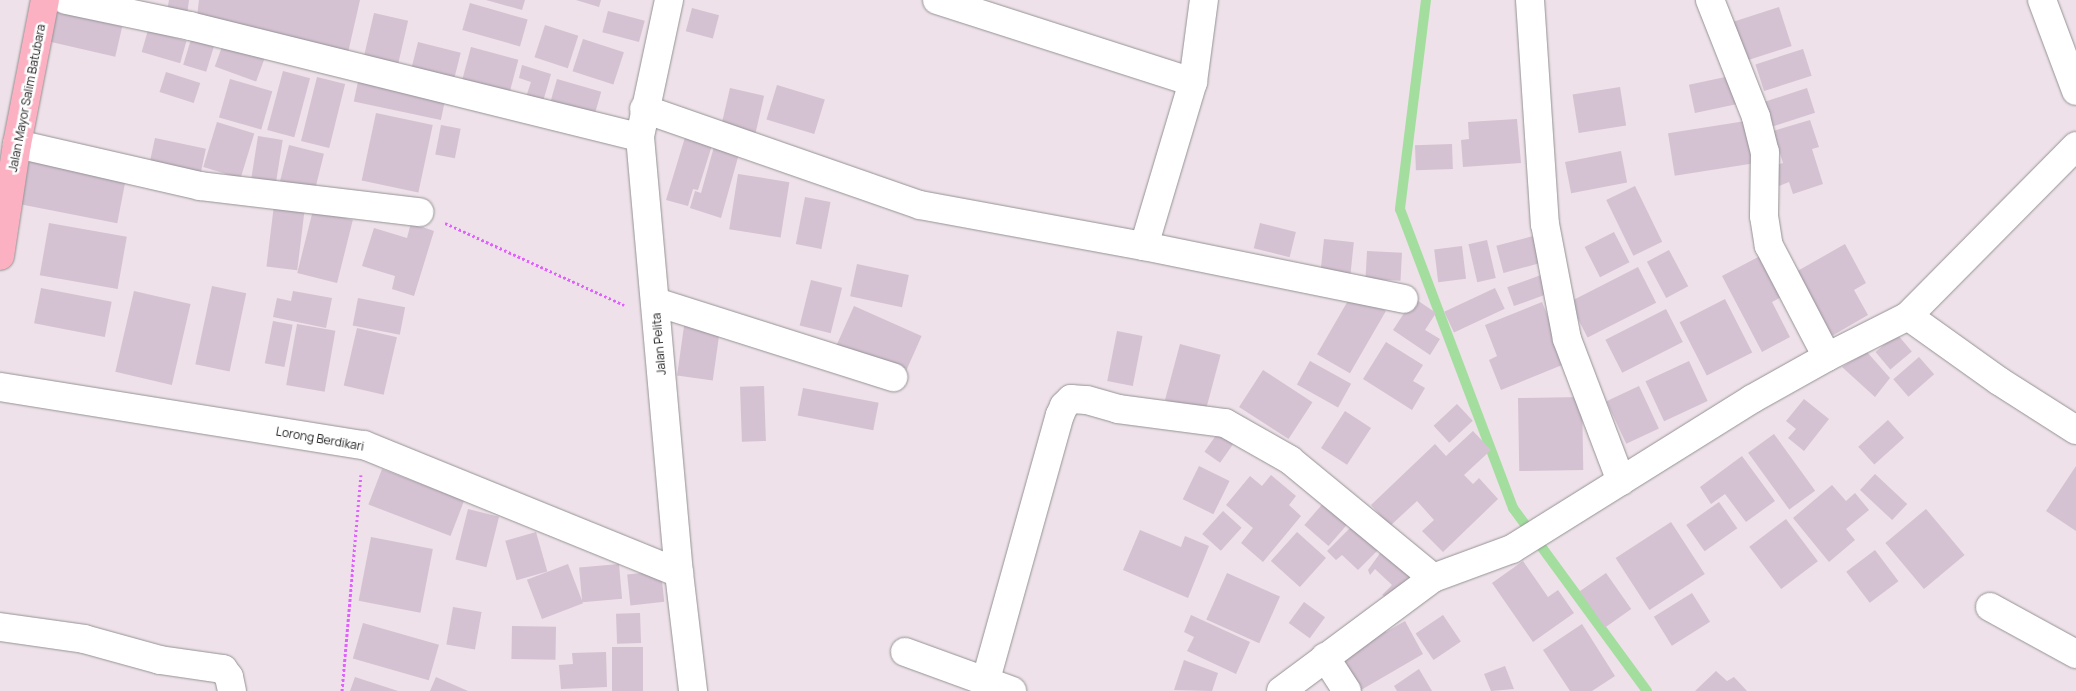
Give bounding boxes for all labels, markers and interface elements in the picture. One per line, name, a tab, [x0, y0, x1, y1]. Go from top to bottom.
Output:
street label: Jalan Mayor Salim Batubara	[6, 23, 48, 173]
street label: Jalan Pelita	[649, 312, 669, 376]
street label: Lorong Berdikari	[275, 424, 365, 454]

